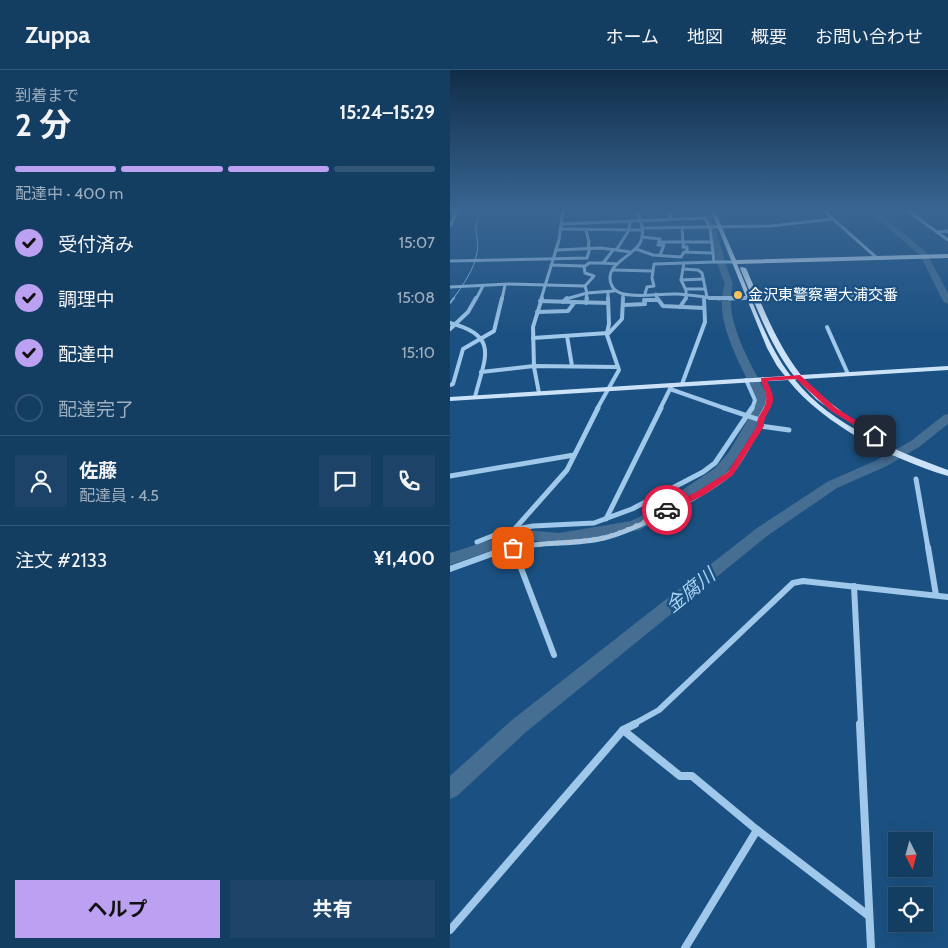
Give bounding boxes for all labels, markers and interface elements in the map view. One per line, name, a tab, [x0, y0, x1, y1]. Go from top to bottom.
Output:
text: Zuppa	[25, 20, 90, 49]
text: ホーム	[606, 26, 659, 48]
text: 地図	[687, 26, 723, 48]
text: 概要	[751, 26, 787, 48]
text: お問い合わせ	[815, 26, 923, 48]
text: 到着まで	[15, 86, 79, 105]
text: 15:24–15:29	[339, 101, 435, 124]
text: 2 分	[15, 105, 71, 144]
text: 配達中 · 400 m	[15, 184, 123, 203]
icon: check	[15, 229, 43, 257]
text: 受付済み	[58, 233, 134, 256]
text: 15:07	[399, 233, 435, 252]
icon: check	[15, 284, 43, 312]
place label: 金沢東警察署大浦交番	[748, 286, 898, 304]
text: 調理中	[58, 288, 115, 311]
text: 15:08	[397, 288, 435, 307]
marker: 金沢東警察署大浦交番	[732, 289, 744, 301]
icon: check	[15, 339, 43, 367]
text: 配達中	[58, 343, 115, 366]
text: 15:10	[401, 343, 435, 362]
text: 配達完了	[58, 398, 134, 421]
pin	[854, 415, 896, 457]
icon: home	[861, 422, 889, 450]
button: person	[15, 455, 67, 507]
button: chat	[319, 455, 371, 507]
button: phone	[383, 455, 435, 507]
text: 佐藤	[79, 459, 117, 482]
courier	[642, 485, 692, 535]
text: 配達員 · 4.5	[79, 486, 159, 505]
icon: car	[653, 496, 681, 524]
pin	[492, 527, 534, 569]
icon: bag	[499, 534, 527, 562]
text: ¥1,400	[373, 547, 435, 570]
text: 注文 #2133	[15, 549, 107, 572]
water label: 金腐川	[661, 562, 721, 617]
north arrow	[888, 832, 932, 878]
map controls	[888, 832, 933, 932]
button: ヘルプ	[15, 880, 220, 938]
button: 共有	[230, 880, 435, 938]
button: locate	[888, 887, 933, 932]

